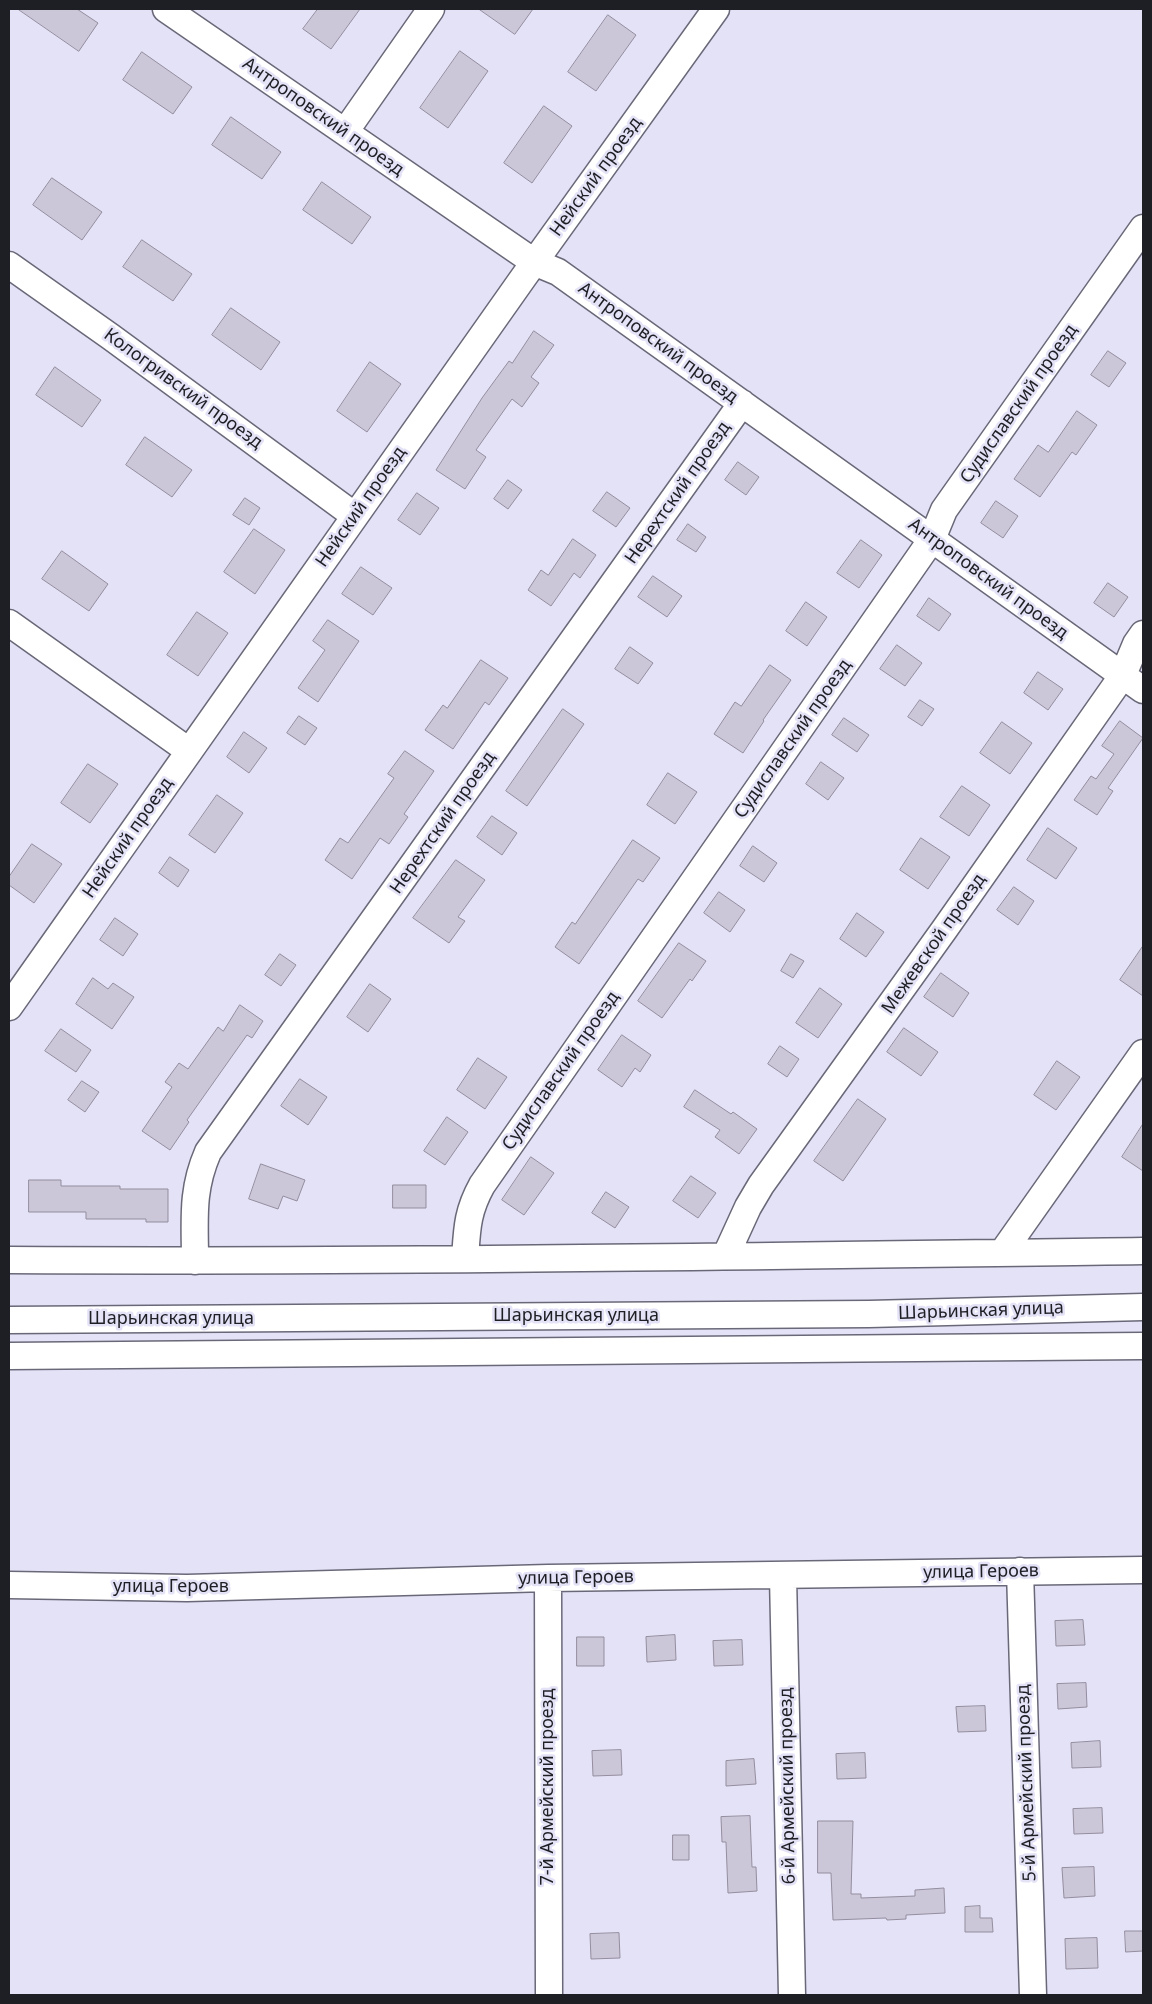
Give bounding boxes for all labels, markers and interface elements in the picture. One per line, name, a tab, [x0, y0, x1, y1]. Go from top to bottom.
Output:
street label: Антроповский проезд	[238, 53, 408, 181]
street label: Нейский проезд	[545, 113, 647, 241]
street label: Антроповский проезд	[574, 278, 742, 408]
street label: Судиславский проезд	[956, 320, 1082, 488]
street label: Кологривский проезд	[100, 324, 266, 454]
street label: Нерехтский проезд	[621, 418, 735, 568]
street label: Нейский проезд	[311, 443, 411, 571]
street label: Антроповский проезд	[904, 514, 1072, 644]
street label: Судиславский проезд	[730, 655, 856, 823]
street label: Нерехтский проезд	[386, 748, 500, 898]
street label: Нейский проезд	[78, 774, 178, 902]
street label: Межевской проезд	[878, 870, 990, 1018]
street label: Судиславский проезд	[498, 987, 624, 1155]
street label: Шарьинская улица	[898, 1297, 1064, 1325]
street label: Шарьинская улица	[493, 1305, 659, 1327]
street label: Шарьинская улица	[88, 1308, 254, 1330]
street label: улица Героев	[923, 1560, 1039, 1584]
street label: улица Героев	[518, 1566, 634, 1590]
street label: улица Героев	[113, 1576, 229, 1598]
street label: 5-й Армейский проезд	[1013, 1684, 1041, 1882]
street label: 6-й Армейский проезд	[775, 1687, 801, 1885]
street label: 7-й Армейский проезд	[537, 1689, 559, 1885]

